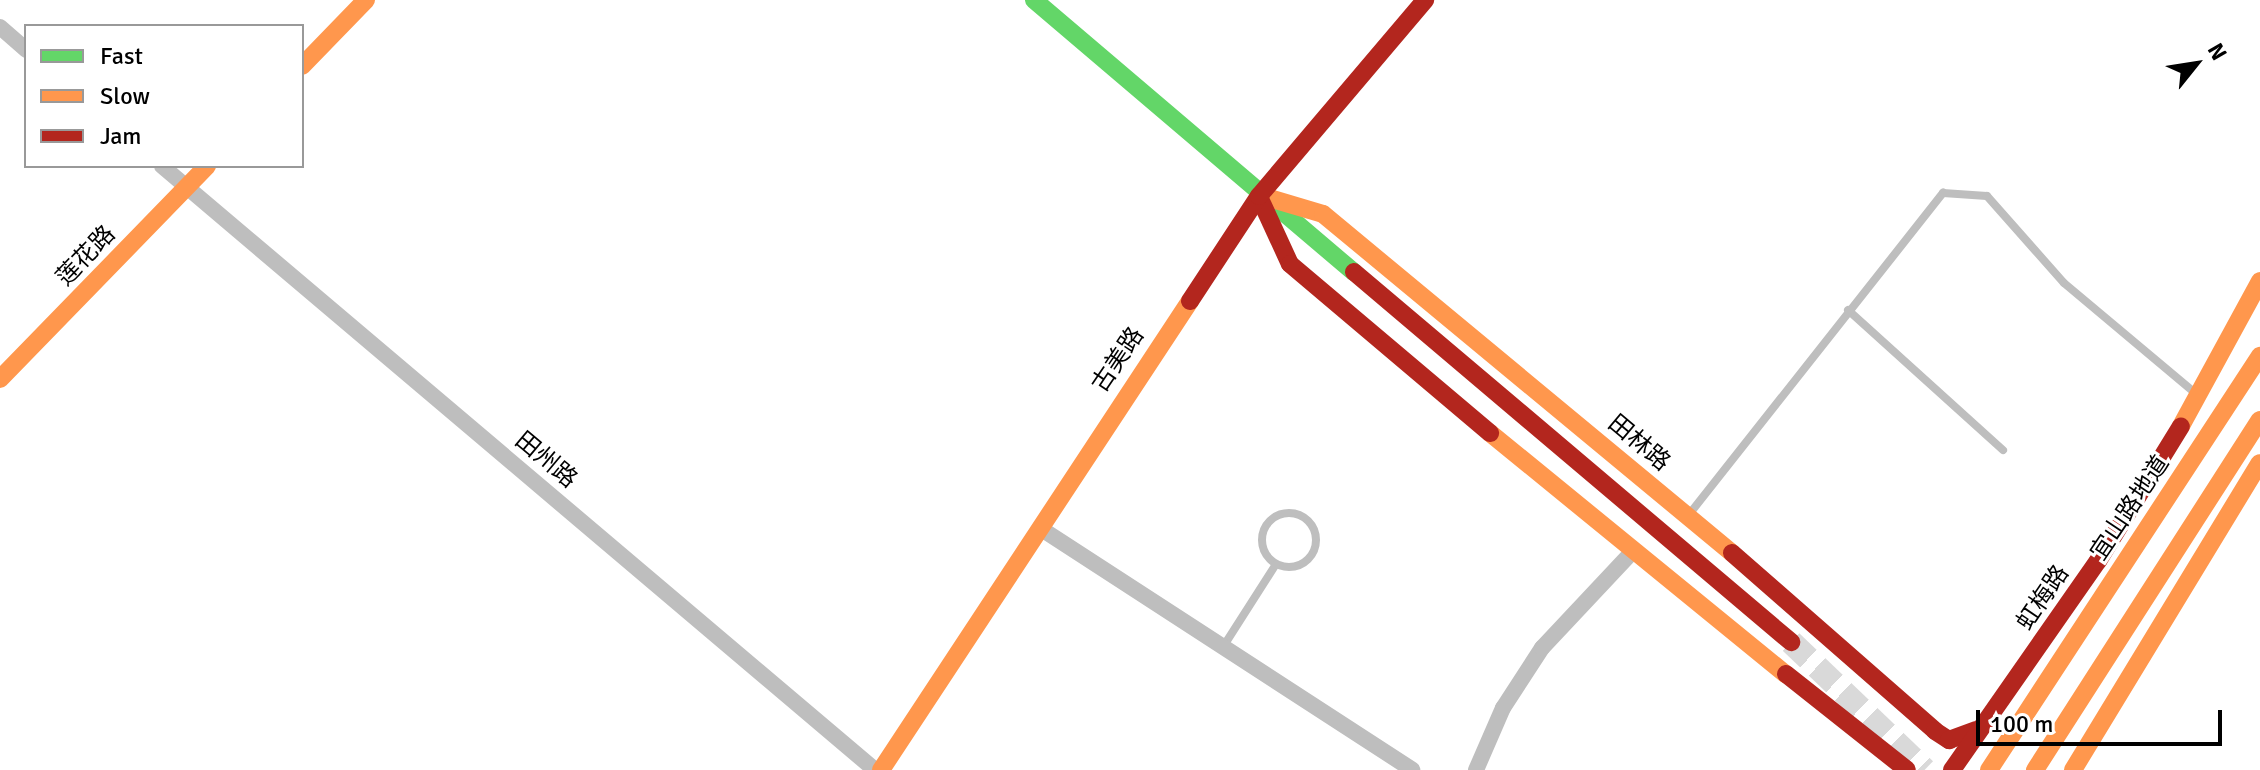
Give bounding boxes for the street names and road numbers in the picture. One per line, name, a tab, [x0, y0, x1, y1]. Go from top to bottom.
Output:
street label: 莲花路	[51, 220, 121, 292]
street label: 古美路	[1086, 322, 1150, 398]
street label: 田林路	[1602, 409, 1676, 477]
street label: 田州路	[509, 426, 583, 494]
street label: 宜山路地道	[2085, 450, 2175, 566]
street label: 虹梅路	[2011, 560, 2075, 636]

